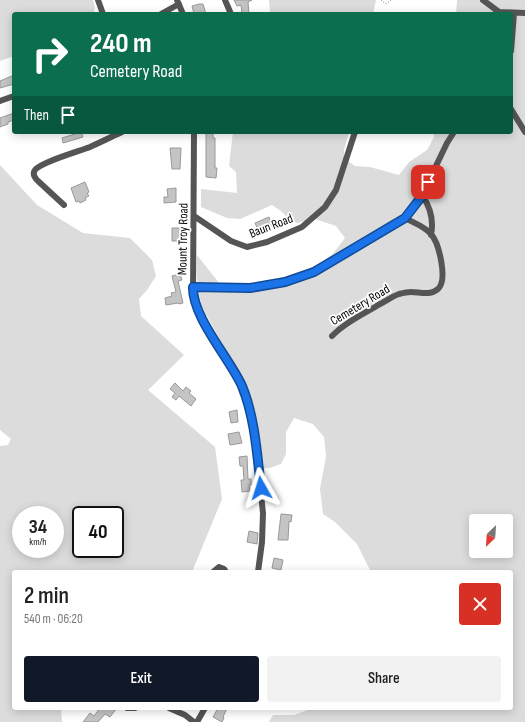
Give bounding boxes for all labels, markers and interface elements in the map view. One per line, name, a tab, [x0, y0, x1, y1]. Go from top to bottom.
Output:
text: 240 m	[90, 27, 151, 60]
icon: right	[24, 28, 76, 80]
text: Cemetery Road	[90, 61, 182, 82]
icon: arrive	[57, 104, 79, 126]
text: Then	[24, 106, 49, 125]
pin	[411, 165, 445, 199]
icon: arrive	[417, 171, 439, 193]
street label: Mount Troy Road	[174, 203, 192, 275]
street label: Baun Road	[247, 210, 295, 242]
street label: Cemetery Road	[327, 281, 393, 329]
position arrow	[240, 467, 282, 509]
speed limit sign: 40	[72, 506, 124, 558]
north arrow	[469, 514, 513, 558]
map controls	[469, 514, 513, 558]
text: 34	[29, 515, 47, 539]
text: km/h	[29, 536, 47, 548]
text: 2 min	[24, 581, 69, 610]
button: close	[459, 583, 501, 625]
text: 540 m · 06:20	[24, 611, 83, 627]
button: Exit	[24, 656, 259, 702]
button: Share	[267, 656, 501, 702]

